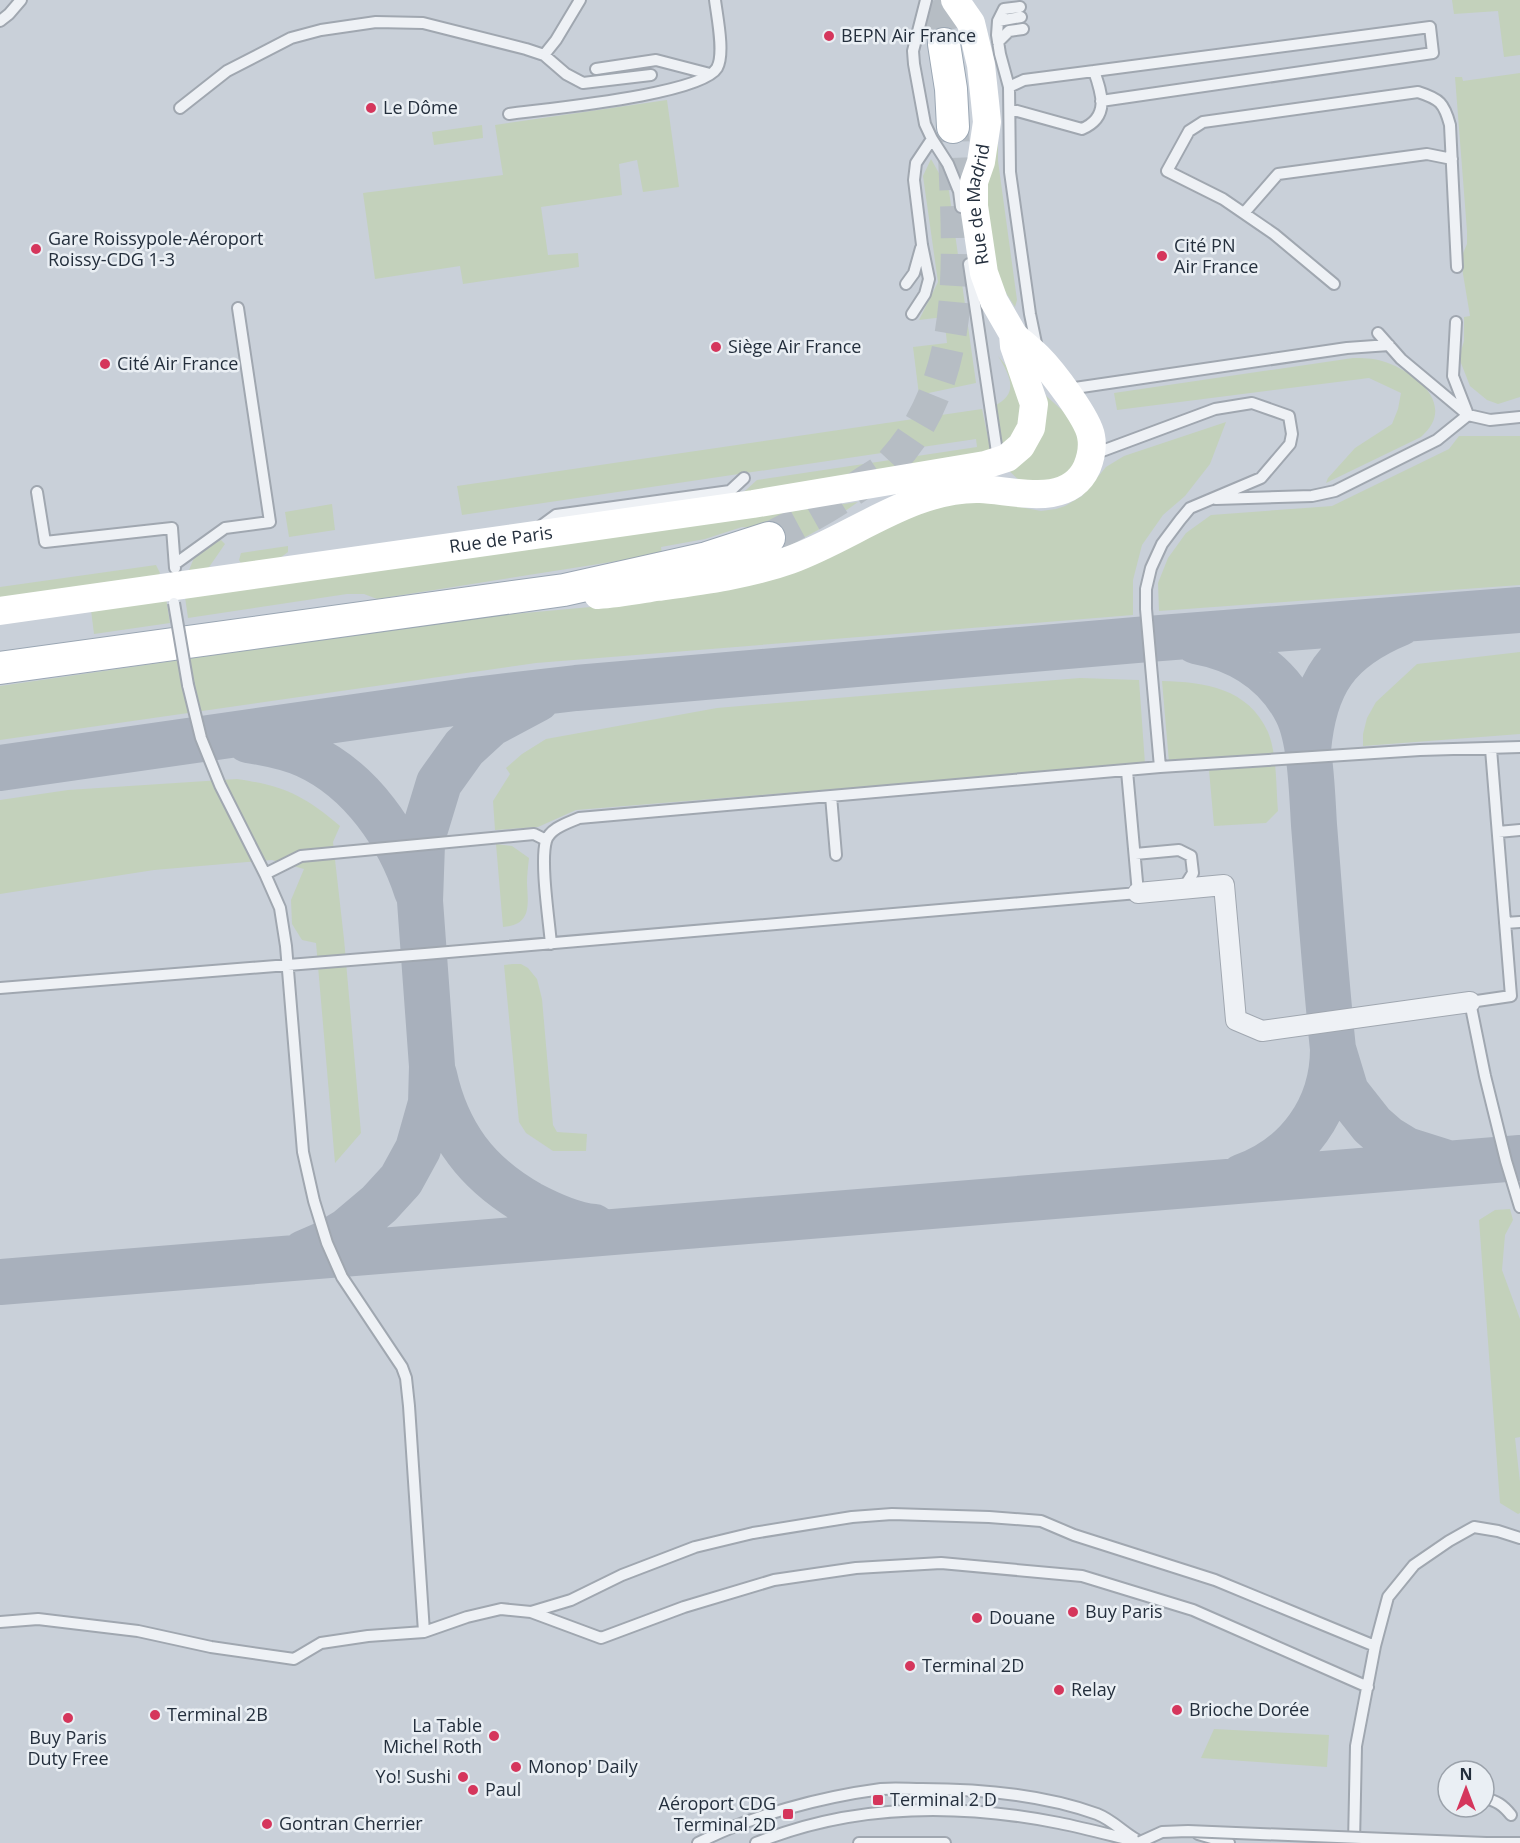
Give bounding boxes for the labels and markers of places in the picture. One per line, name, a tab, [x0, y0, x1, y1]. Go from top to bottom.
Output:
place label: BEPN Air France	[841, 23, 976, 47]
marker: BEPN Air France	[822, 29, 836, 43]
place label: Le Dôme	[383, 95, 458, 119]
marker: Le Dôme	[364, 101, 378, 115]
place label: Gare Roissypole-Aéroport Roissy-CDG 1-3	[48, 226, 263, 271]
place label: Cité PN Air France	[1174, 233, 1258, 278]
marker: Gare Roissypole-Aéroport Roissy-CDG 1-3	[29, 242, 43, 256]
marker: Cité PN Air France	[1155, 249, 1169, 263]
place label: Siège Air France	[728, 334, 861, 358]
marker: Siège Air France	[709, 340, 723, 354]
place label: Cité Air France	[117, 351, 238, 375]
marker: Cité Air France	[98, 357, 112, 371]
place label: Buy Paris	[1085, 1599, 1163, 1623]
place label: Douane	[989, 1605, 1055, 1629]
marker: Buy Paris	[1066, 1605, 1080, 1619]
marker: Douane	[970, 1611, 984, 1625]
place label: Terminal 2D	[922, 1653, 1024, 1677]
marker: Terminal 2D	[903, 1659, 917, 1673]
place label: Relay	[1071, 1677, 1117, 1701]
marker: Relay	[1052, 1683, 1066, 1697]
place label: Brioche Dorée	[1189, 1697, 1309, 1721]
place label: Terminal 2B	[167, 1702, 268, 1726]
marker: Brioche Dorée	[1170, 1703, 1184, 1717]
marker: Terminal 2B	[148, 1708, 162, 1722]
marker: Buy Paris Duty Free	[61, 1711, 75, 1725]
place label: La Table Michel Roth	[383, 1713, 482, 1758]
place label: Buy Paris Duty Free	[27, 1725, 109, 1770]
marker: La Table Michel Roth	[487, 1729, 501, 1743]
place label: Monop' Daily	[528, 1754, 639, 1778]
marker: Monop' Daily	[509, 1760, 523, 1774]
place label: Yo! Sushi	[376, 1764, 451, 1788]
marker: Yo! Sushi	[456, 1770, 470, 1784]
place label: Paul	[485, 1777, 521, 1801]
marker: Paul	[466, 1783, 480, 1797]
place label: Terminal 2 D	[890, 1787, 997, 1811]
place label: Aéroport CDG Terminal 2D	[659, 1791, 776, 1836]
marker: Terminal 2 D	[871, 1793, 885, 1807]
marker: Aéroport CDG Terminal 2D	[781, 1807, 795, 1821]
place label: Gontran Cherrier	[279, 1811, 423, 1835]
marker: Gontran Cherrier	[260, 1817, 274, 1831]

